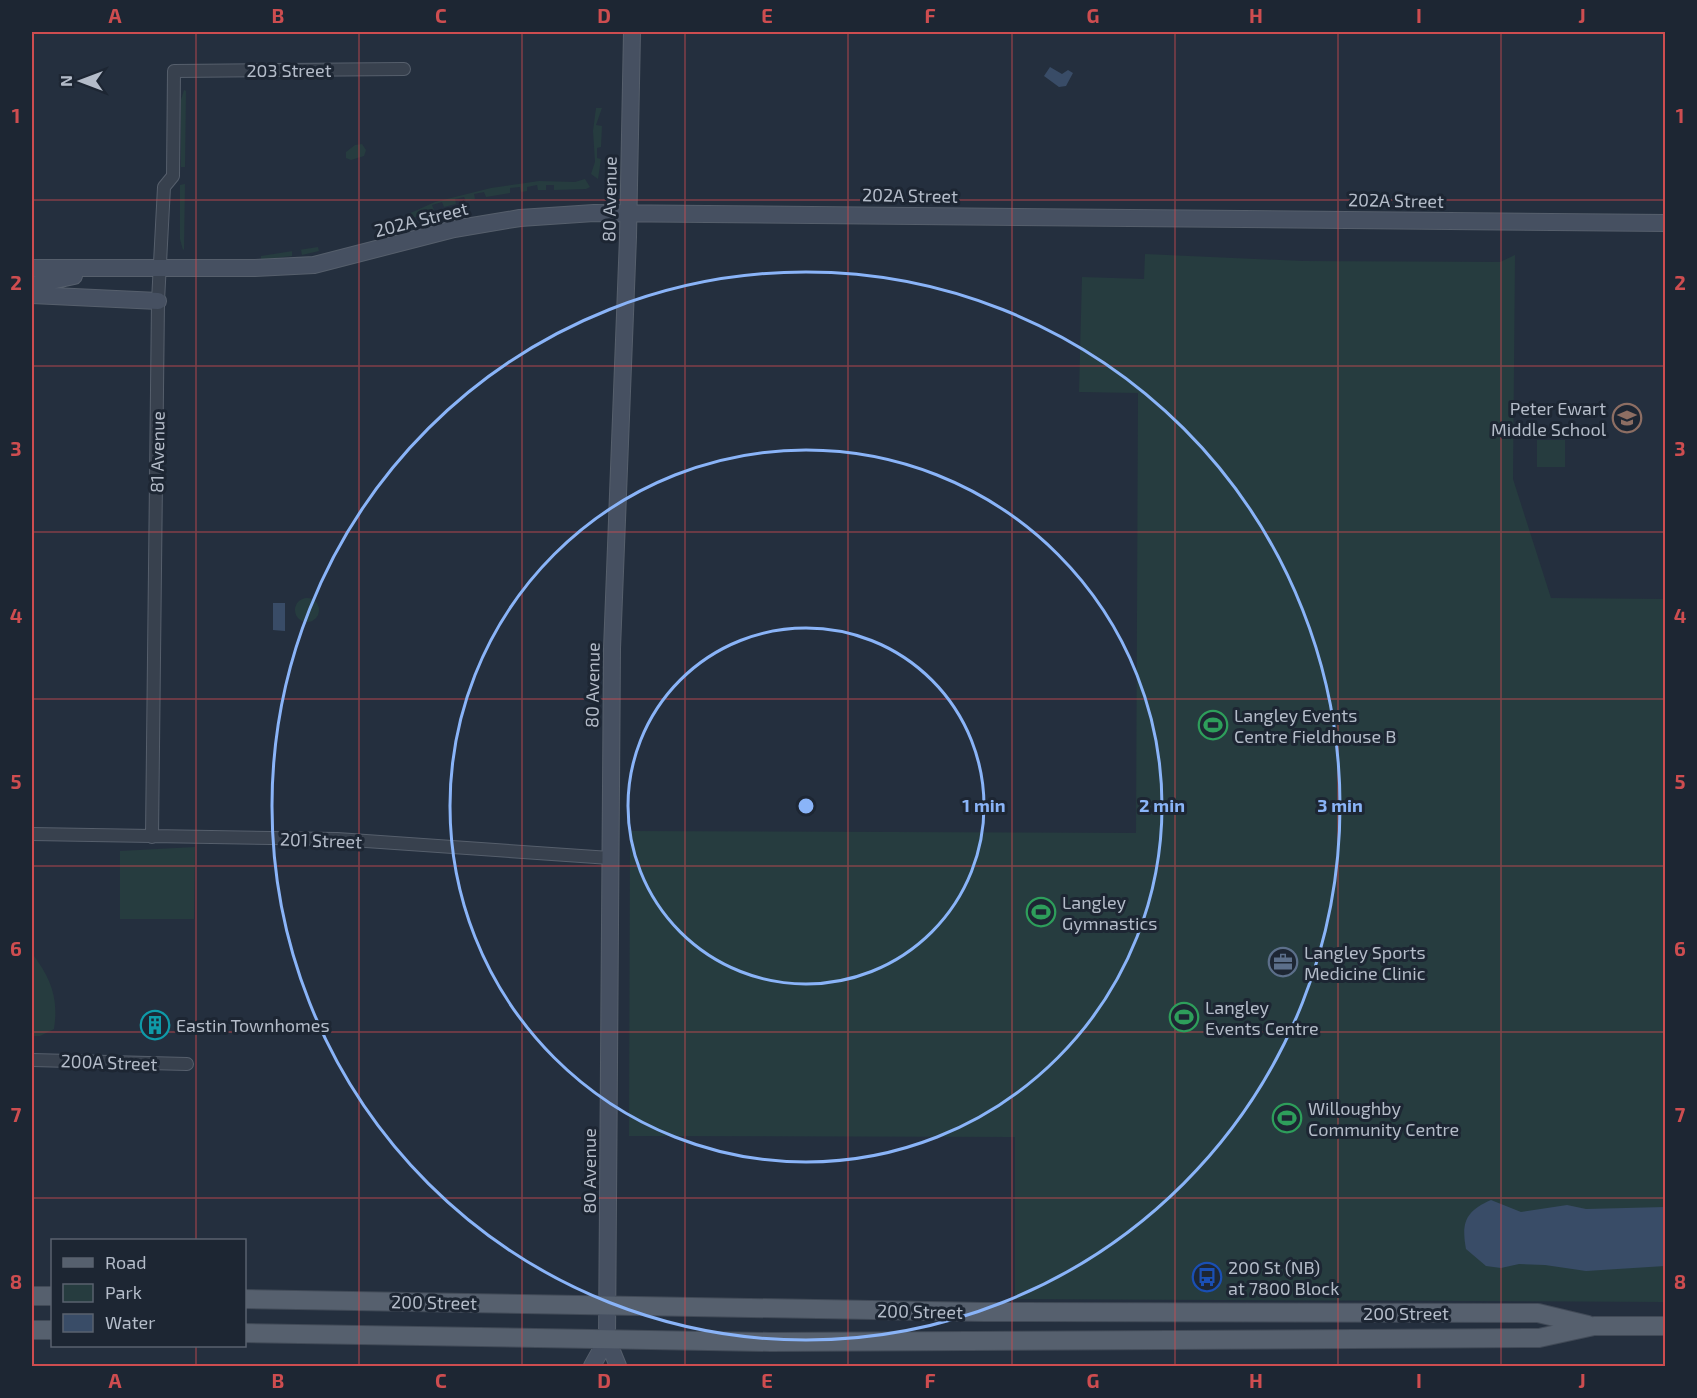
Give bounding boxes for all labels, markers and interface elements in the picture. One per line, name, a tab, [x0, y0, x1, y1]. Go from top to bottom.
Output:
text: A	[108, 3, 122, 27]
text: B	[272, 3, 284, 27]
text: C	[435, 3, 447, 27]
text: D	[597, 3, 611, 27]
text: E	[761, 3, 773, 27]
text: F	[924, 3, 936, 27]
text: G	[1087, 3, 1099, 27]
text: H	[1249, 3, 1263, 27]
text: I	[1416, 3, 1422, 27]
text: J	[1578, 3, 1586, 27]
north arrow	[51, 51, 111, 111]
street label: 203 Street	[246, 59, 332, 81]
text: N	[56, 75, 75, 87]
text: 1	[12, 103, 20, 127]
text: 1	[1676, 103, 1684, 127]
street label: 80 Avenue	[597, 156, 621, 242]
street label: 202A Street	[862, 183, 958, 207]
street label: 202A Street	[1348, 188, 1444, 212]
street label: 202A Street	[372, 197, 470, 241]
text: 2	[10, 270, 22, 294]
text: 2	[1674, 270, 1686, 294]
place label: Peter Ewart Middle School	[1491, 397, 1607, 440]
school or university icon: Peter Ewart Middle School	[1611, 402, 1643, 434]
street label: 81 Avenue	[145, 411, 169, 493]
text: 3	[10, 436, 22, 460]
text: 3	[1674, 436, 1686, 460]
text: 4	[10, 603, 23, 627]
text: 4	[1674, 603, 1687, 627]
street label: 80 Avenue	[580, 642, 604, 728]
place label: Langley Events Centre Fieldhouse B	[1234, 704, 1396, 747]
sports icon: Langley Events Centre Fieldhouse B	[1197, 709, 1229, 741]
text: 5	[10, 769, 22, 793]
text: 5	[1674, 769, 1686, 793]
text: 1 min	[962, 794, 1006, 816]
text: 2 min	[1139, 794, 1185, 816]
text: 3 min	[1317, 794, 1363, 816]
centre of rings	[796, 796, 816, 816]
street label: 201 Street	[280, 828, 363, 852]
place label: Langley Gymnastics	[1062, 891, 1157, 934]
sports icon: Langley Gymnastics	[1025, 896, 1057, 928]
text: 6	[10, 936, 22, 960]
text: 6	[1674, 936, 1686, 960]
place label: Langley Sports Medicine Clinic	[1304, 941, 1426, 984]
office icon: Langley Sports Medicine Clinic	[1267, 946, 1299, 978]
place label: Langley Events Centre	[1205, 996, 1319, 1039]
sports icon: Langley Events Centre	[1168, 1001, 1200, 1033]
building icon: Eastin Townhomes	[139, 1009, 171, 1041]
place label: Eastin Townhomes	[176, 1014, 330, 1036]
street label: 200A Street	[60, 1049, 158, 1075]
place label: Willoughby Community Centre	[1308, 1097, 1459, 1140]
text: 7	[11, 1102, 22, 1126]
sports icon: Willoughby Community Centre	[1271, 1102, 1303, 1134]
text: 7	[1675, 1102, 1686, 1126]
street label: 80 Avenue	[578, 1128, 600, 1214]
legend	[51, 1239, 246, 1347]
text: Road	[105, 1251, 146, 1273]
place label: 200 St (NB) at 7800 Block	[1228, 1256, 1339, 1299]
bus stop icon: 200 St (NB) at 7800 Block	[1191, 1261, 1223, 1293]
text: 8	[10, 1269, 22, 1293]
text: 8	[1674, 1269, 1686, 1293]
text: Park	[105, 1281, 142, 1303]
street label: 200 Street	[391, 1290, 477, 1314]
street label: 200 Street	[877, 1299, 963, 1323]
street label: 200 Street	[1363, 1302, 1449, 1324]
text: Water	[105, 1311, 155, 1333]
text: A	[108, 1368, 122, 1392]
text: B	[272, 1368, 284, 1392]
text: C	[435, 1368, 447, 1392]
text: D	[597, 1368, 611, 1392]
text: E	[761, 1368, 773, 1392]
text: F	[924, 1368, 936, 1392]
text: G	[1087, 1368, 1099, 1392]
text: H	[1249, 1368, 1263, 1392]
text: I	[1416, 1368, 1422, 1392]
text: J	[1578, 1368, 1586, 1392]

